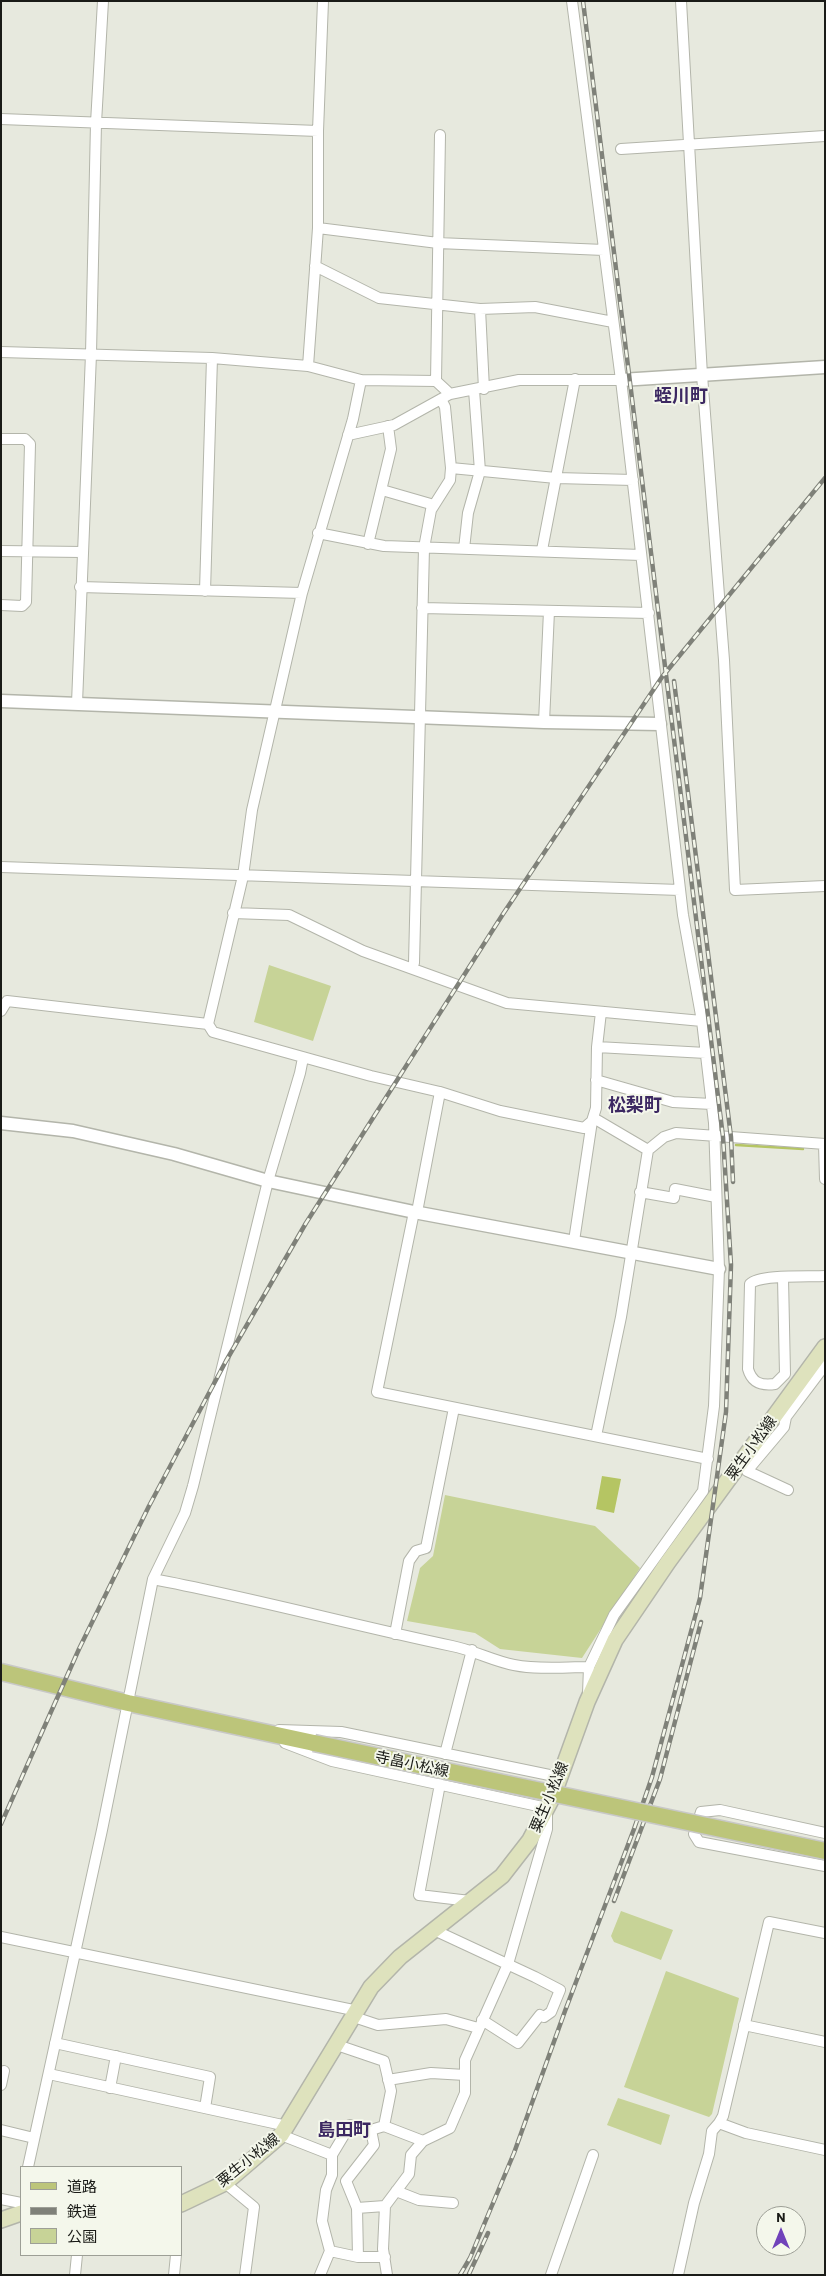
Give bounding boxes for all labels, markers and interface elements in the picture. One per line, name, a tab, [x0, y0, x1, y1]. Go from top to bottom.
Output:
district label: 蛭川町	[654, 385, 708, 407]
district label: 松梨町	[608, 1094, 662, 1116]
street label: 粟生小松線	[722, 1412, 780, 1484]
street label: 寺畠小松線	[373, 1747, 451, 1781]
street label: 粟生小松線	[526, 1759, 572, 1835]
district label: 島田町	[317, 2119, 371, 2141]
street label: 粟生小松線	[213, 2129, 283, 2191]
legend	[20, 2166, 182, 2256]
text: 道路	[67, 2177, 97, 2195]
text: 鉄道	[67, 2202, 97, 2220]
north arrow	[756, 2206, 806, 2256]
text: N	[776, 2208, 786, 2225]
text: 公園	[67, 2227, 97, 2245]

